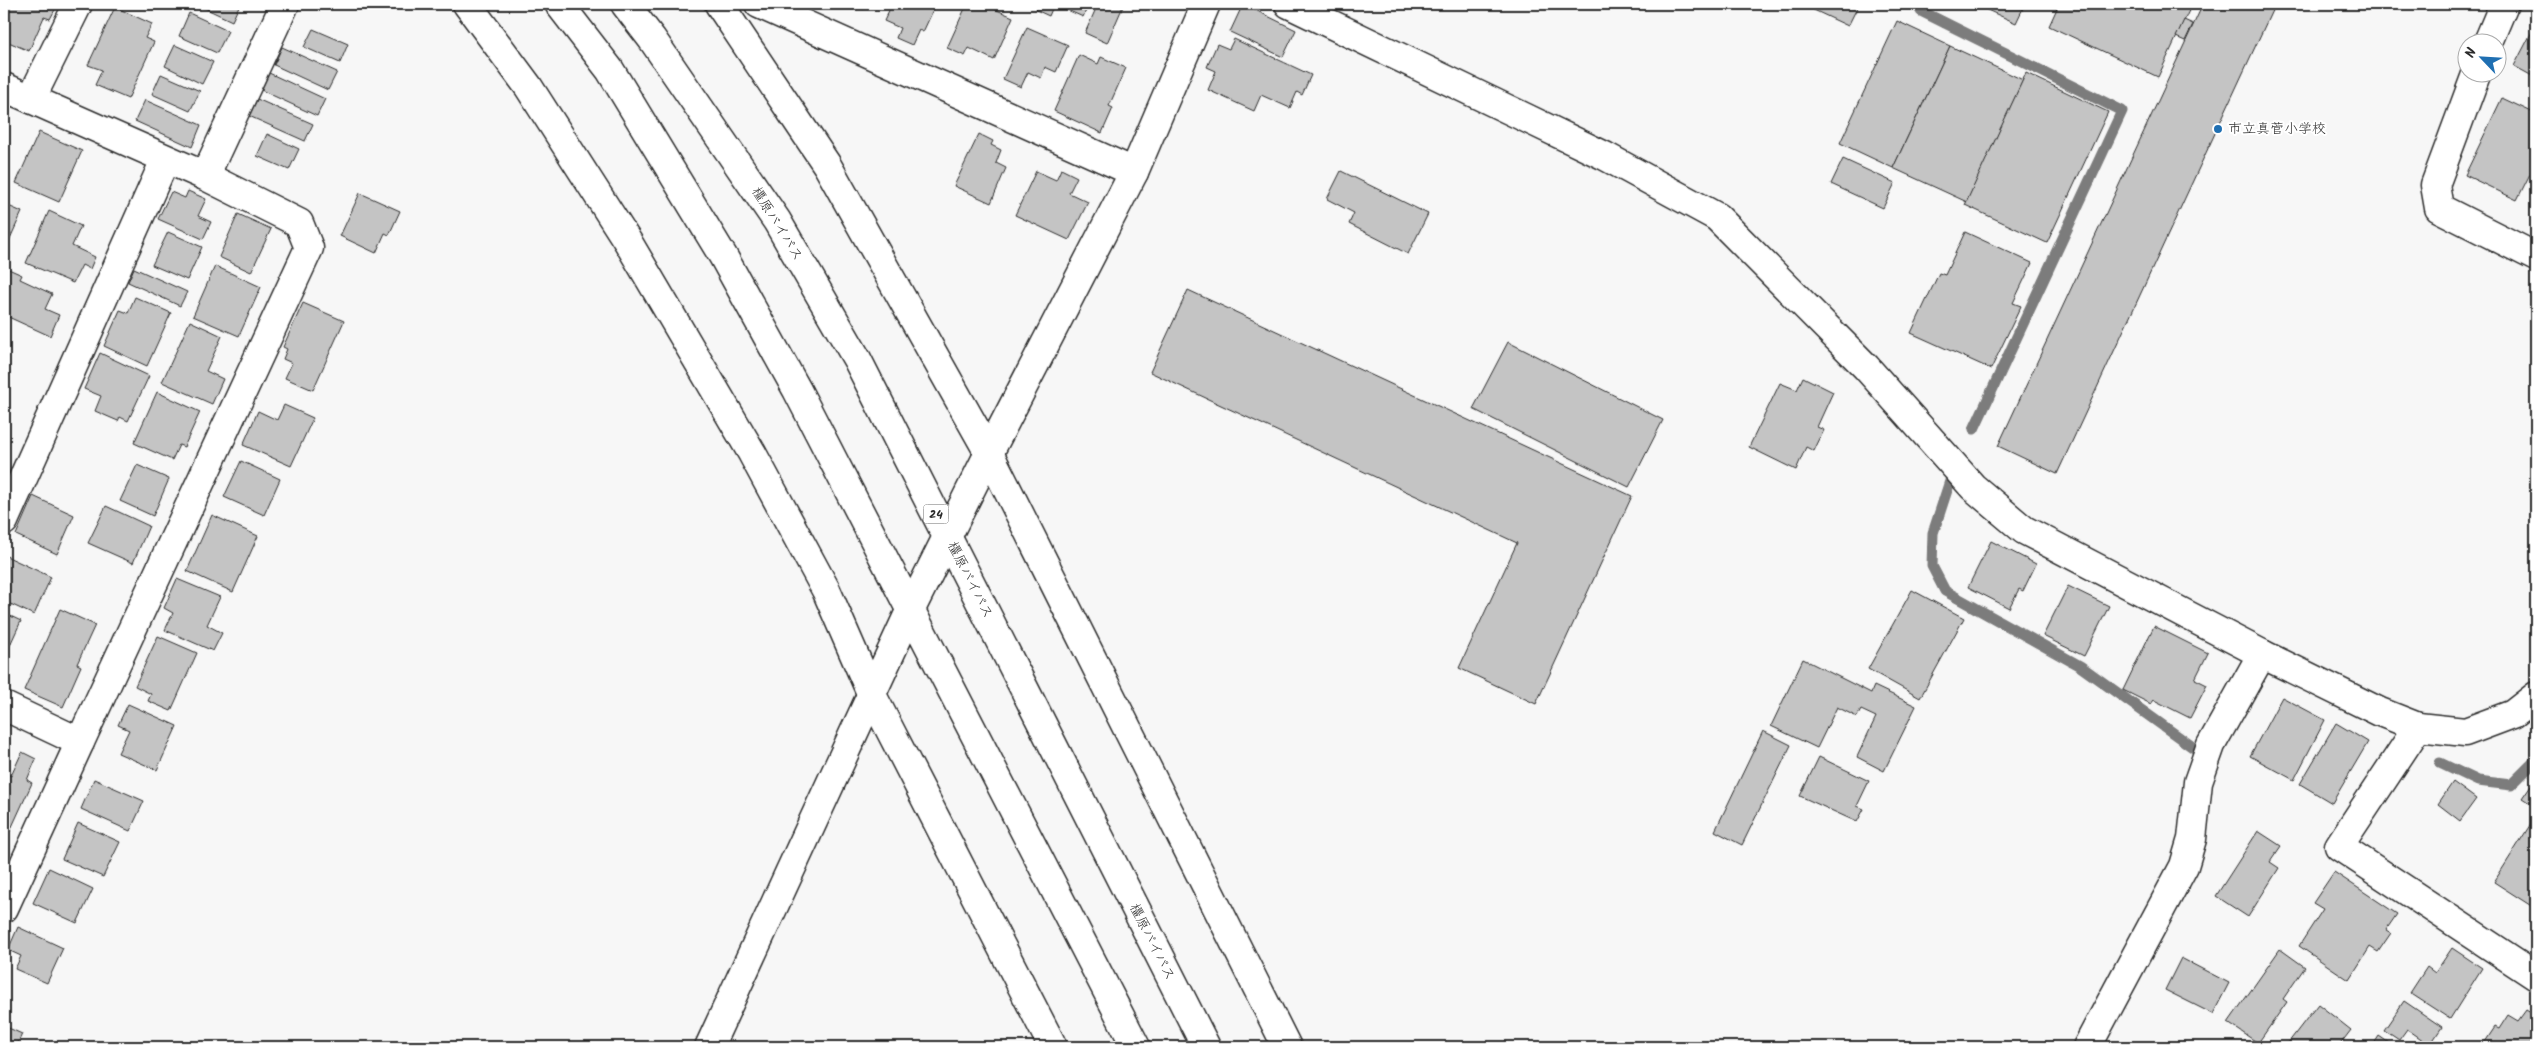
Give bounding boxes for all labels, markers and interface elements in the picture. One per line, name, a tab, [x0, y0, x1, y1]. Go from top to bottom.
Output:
north arrow	[2458, 32, 2508, 82]
text: N	[2459, 44, 2483, 62]
place label: 市立真菅小学校	[2228, 118, 2326, 140]
marker: 市立真菅小学校	[2212, 123, 2224, 135]
street label: 橿原バイパス	[745, 183, 809, 265]
road number: 24	[924, 504, 948, 524]
street label: 橿原バイパス	[941, 538, 999, 622]
street label: 橿原バイパス	[1123, 900, 1181, 984]

